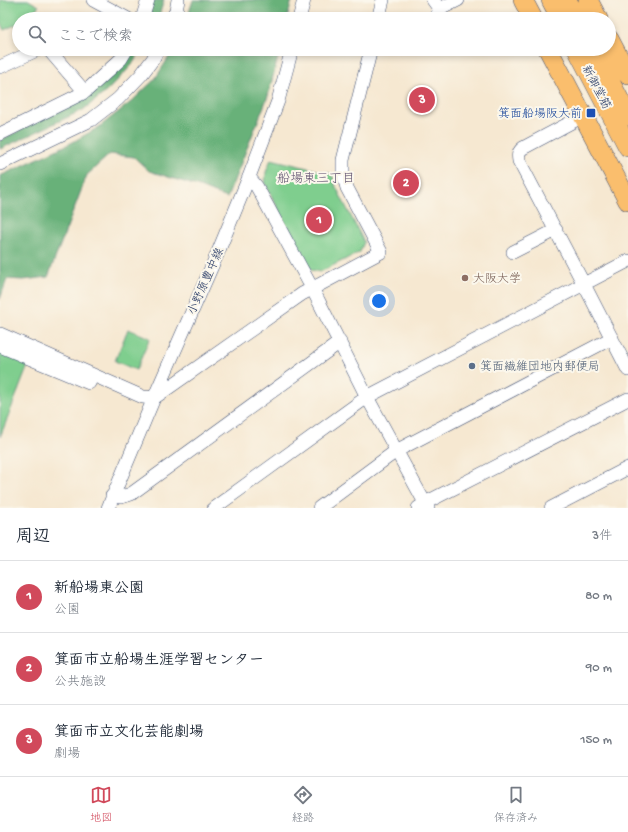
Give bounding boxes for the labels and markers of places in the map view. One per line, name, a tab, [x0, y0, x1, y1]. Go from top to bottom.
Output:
pin: 3	[409, 85, 435, 115]
place label: 箕面船場阪大前	[498, 107, 582, 122]
marker: 箕面船場阪大前	[585, 107, 597, 119]
pin: 2	[393, 168, 419, 198]
pin: 1	[306, 205, 332, 235]
place label: 大阪大学	[473, 272, 521, 287]
marker: 大阪大学	[460, 273, 470, 283]
place label: 箕面繊維団地内郵便局	[480, 360, 600, 375]
marker: 箕面繊維団地内郵便局	[467, 361, 477, 371]

